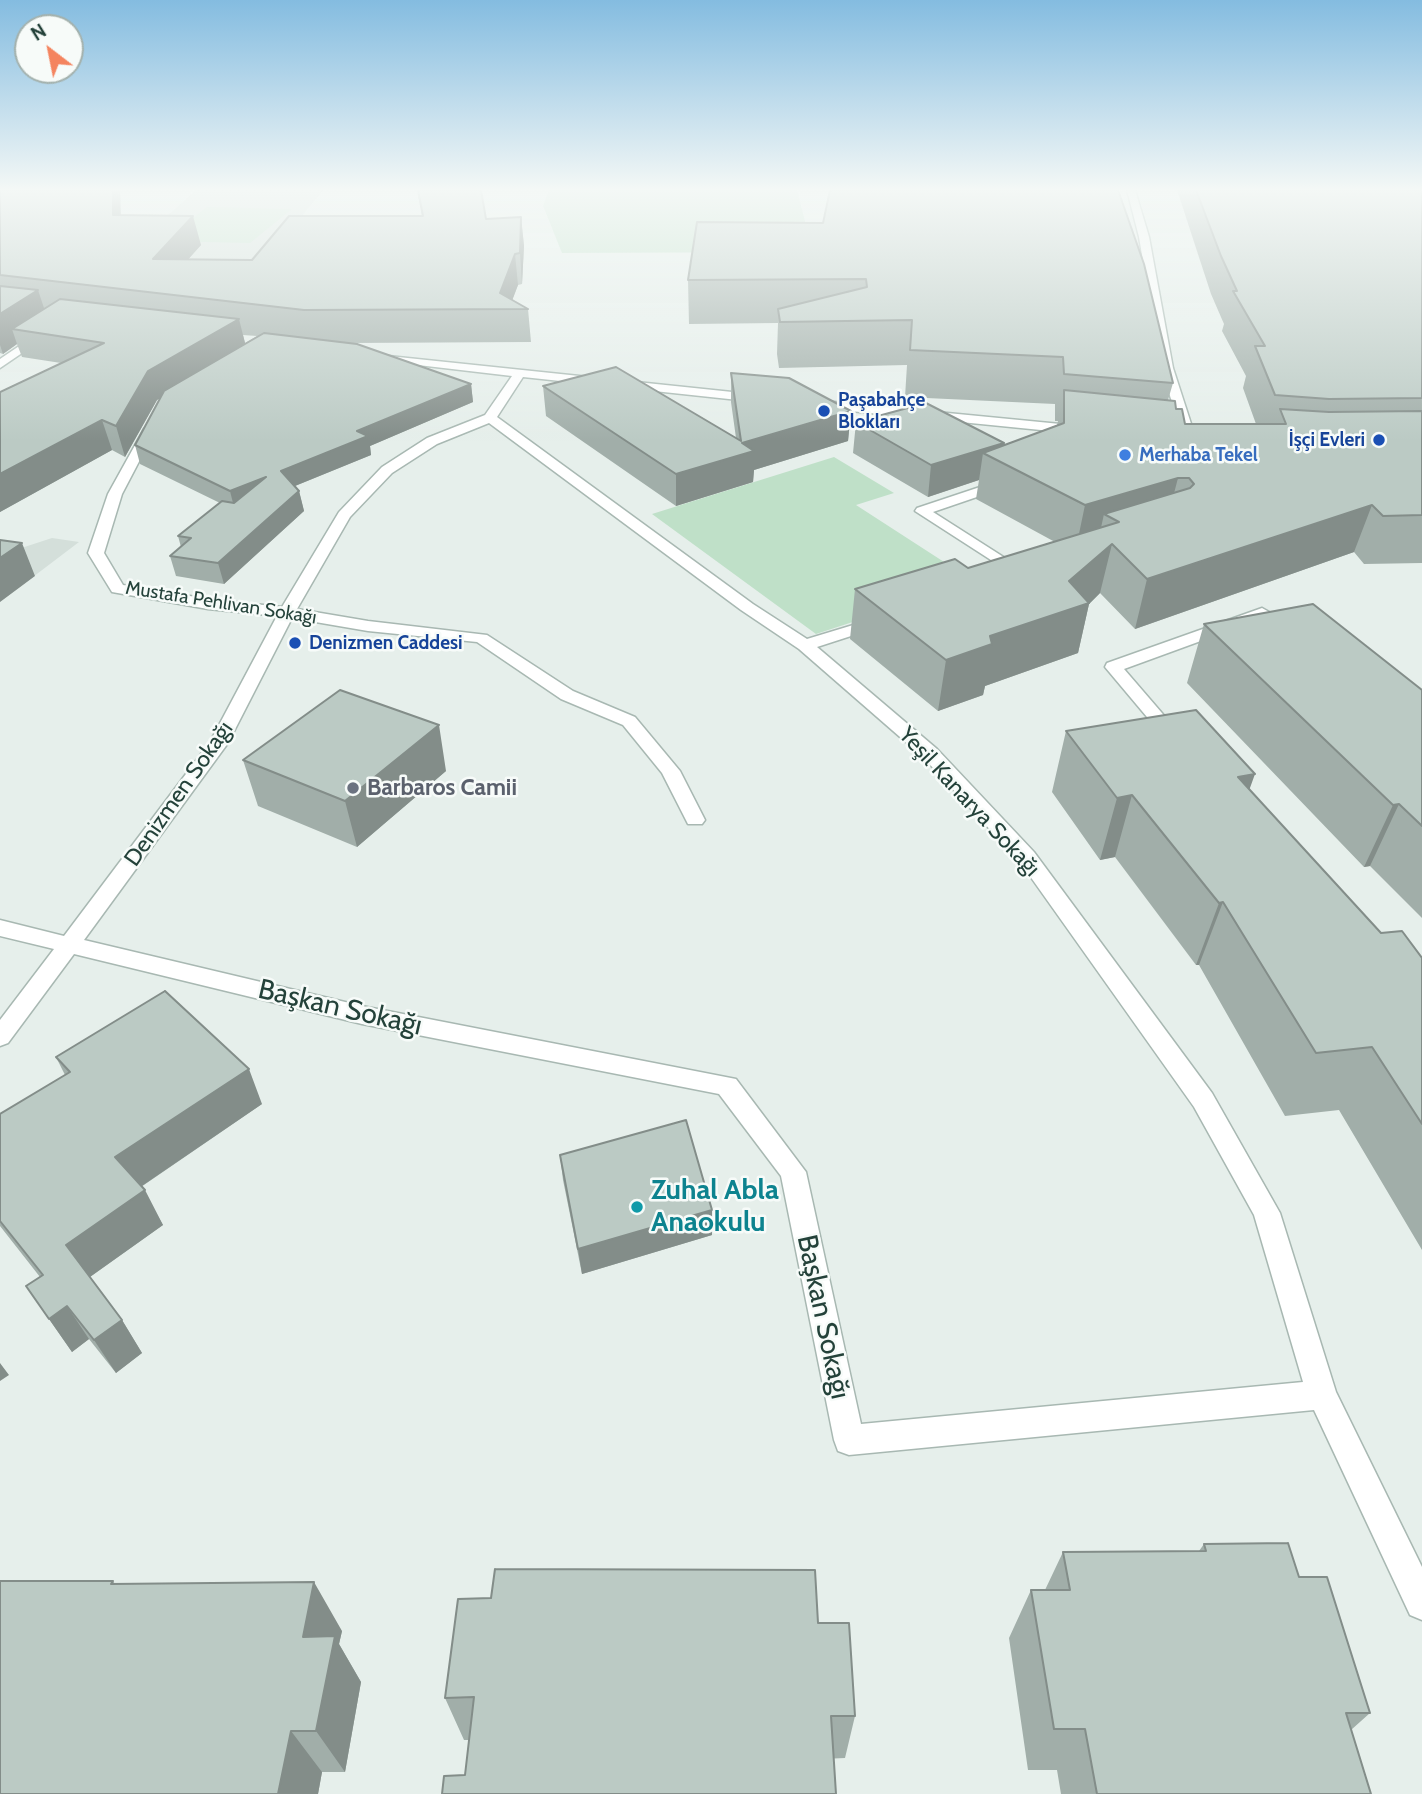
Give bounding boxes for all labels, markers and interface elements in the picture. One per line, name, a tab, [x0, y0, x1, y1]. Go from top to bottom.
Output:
north arrow	[14, 14, 84, 84]
text: N	[27, 19, 50, 46]
place label: Paşabahçe Blokları	[838, 389, 925, 433]
marker: Paşabahçe Blokları	[816, 403, 832, 419]
place label: İşçi Evleri	[1288, 429, 1365, 451]
marker: İşçi Evleri	[1371, 432, 1387, 448]
place label: Merhaba Tekel	[1139, 444, 1258, 466]
marker: Merhaba Tekel	[1117, 447, 1133, 463]
street label: Mustafa Pehlivan Sokağı	[124, 577, 318, 629]
place label: Denizmen Caddesi	[309, 632, 463, 654]
marker: Denizmen Caddesi	[287, 635, 303, 651]
street label: Denizmen Sokağı	[119, 716, 239, 872]
street label: Yeşil Kanarya Sokağı	[893, 721, 1045, 883]
place label: Barbaros Camii	[367, 774, 517, 802]
marker: Barbaros Camii	[345, 780, 361, 796]
street label: Başkan Sokağı	[255, 973, 425, 1043]
place label: Zuhal Abla Anaokulu	[651, 1174, 779, 1240]
marker: Zuhal Abla Anaokulu	[629, 1199, 645, 1215]
street label: Başkan Sokağı	[789, 1232, 857, 1402]

